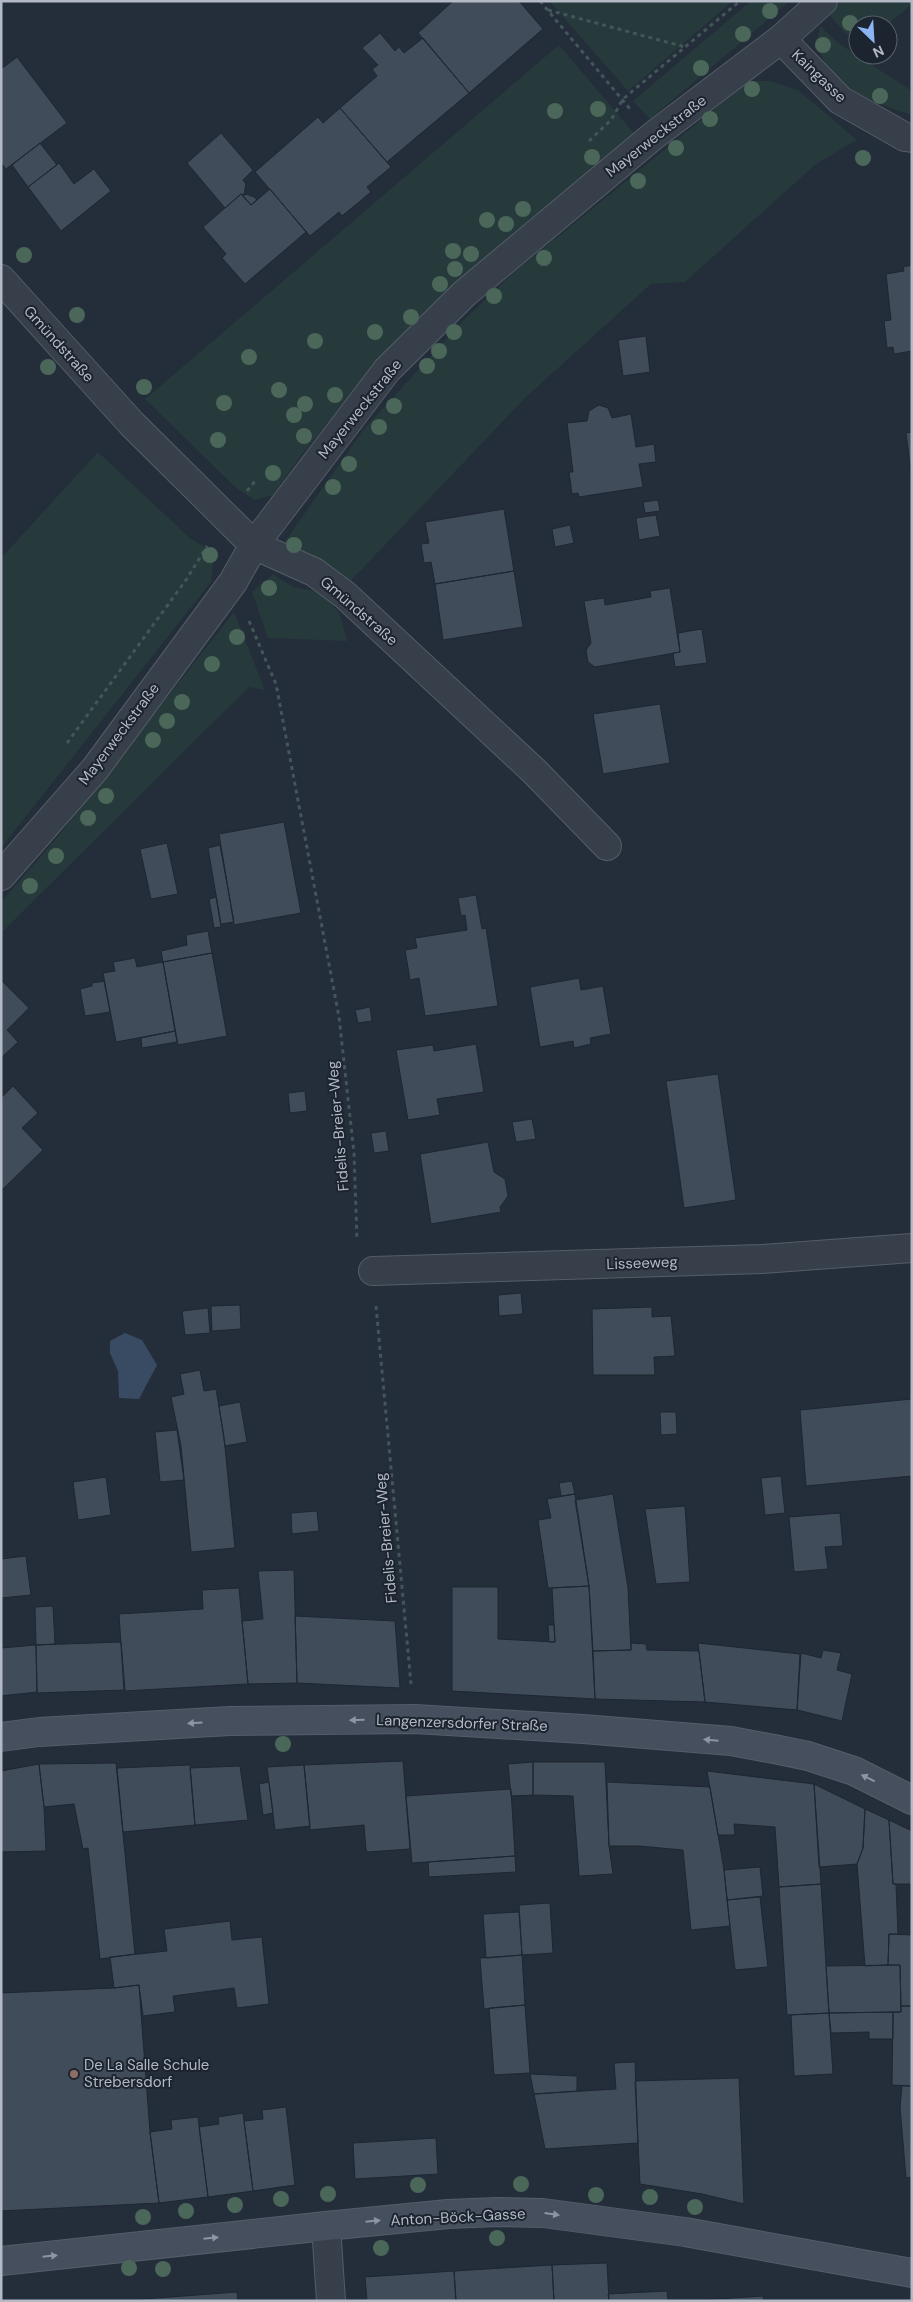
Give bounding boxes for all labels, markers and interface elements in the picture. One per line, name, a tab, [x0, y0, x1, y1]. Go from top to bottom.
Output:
north arrow	[848, 15, 898, 65]
text: N	[870, 41, 887, 62]
street label: Kaingasse	[787, 45, 851, 107]
street label: Mayerweckstraße	[602, 90, 710, 182]
street label: Gmündstraße	[19, 301, 99, 387]
street label: Mayerweckstraße	[314, 355, 406, 463]
street label: Gmündstraße	[316, 572, 402, 650]
street label: Mayerweckstraße	[74, 679, 164, 789]
street label: Fidelis-Breier-Weg	[322, 1060, 354, 1192]
street label: Lisseeweg	[606, 1252, 678, 1274]
street label: Fidelis-Breier-Weg	[370, 1472, 402, 1604]
street label: Langenzersdorfer Straße	[376, 1710, 548, 1736]
one-way arrow	[349, 1716, 365, 1724]
one-way arrow	[186, 1720, 202, 1728]
one-way arrow	[703, 1735, 719, 1743]
one-way arrow	[861, 1773, 875, 1781]
place label: De La Salle Schule Strebersdorf	[84, 2055, 209, 2092]
marker: De La Salle Schule Strebersdorf	[68, 2068, 80, 2080]
street label: Anton-Böck-Gasse	[390, 2203, 526, 2231]
one-way arrow	[545, 2211, 561, 2219]
one-way arrow	[365, 2217, 381, 2225]
one-way arrow	[204, 2234, 220, 2242]
one-way arrow	[42, 2252, 58, 2260]

